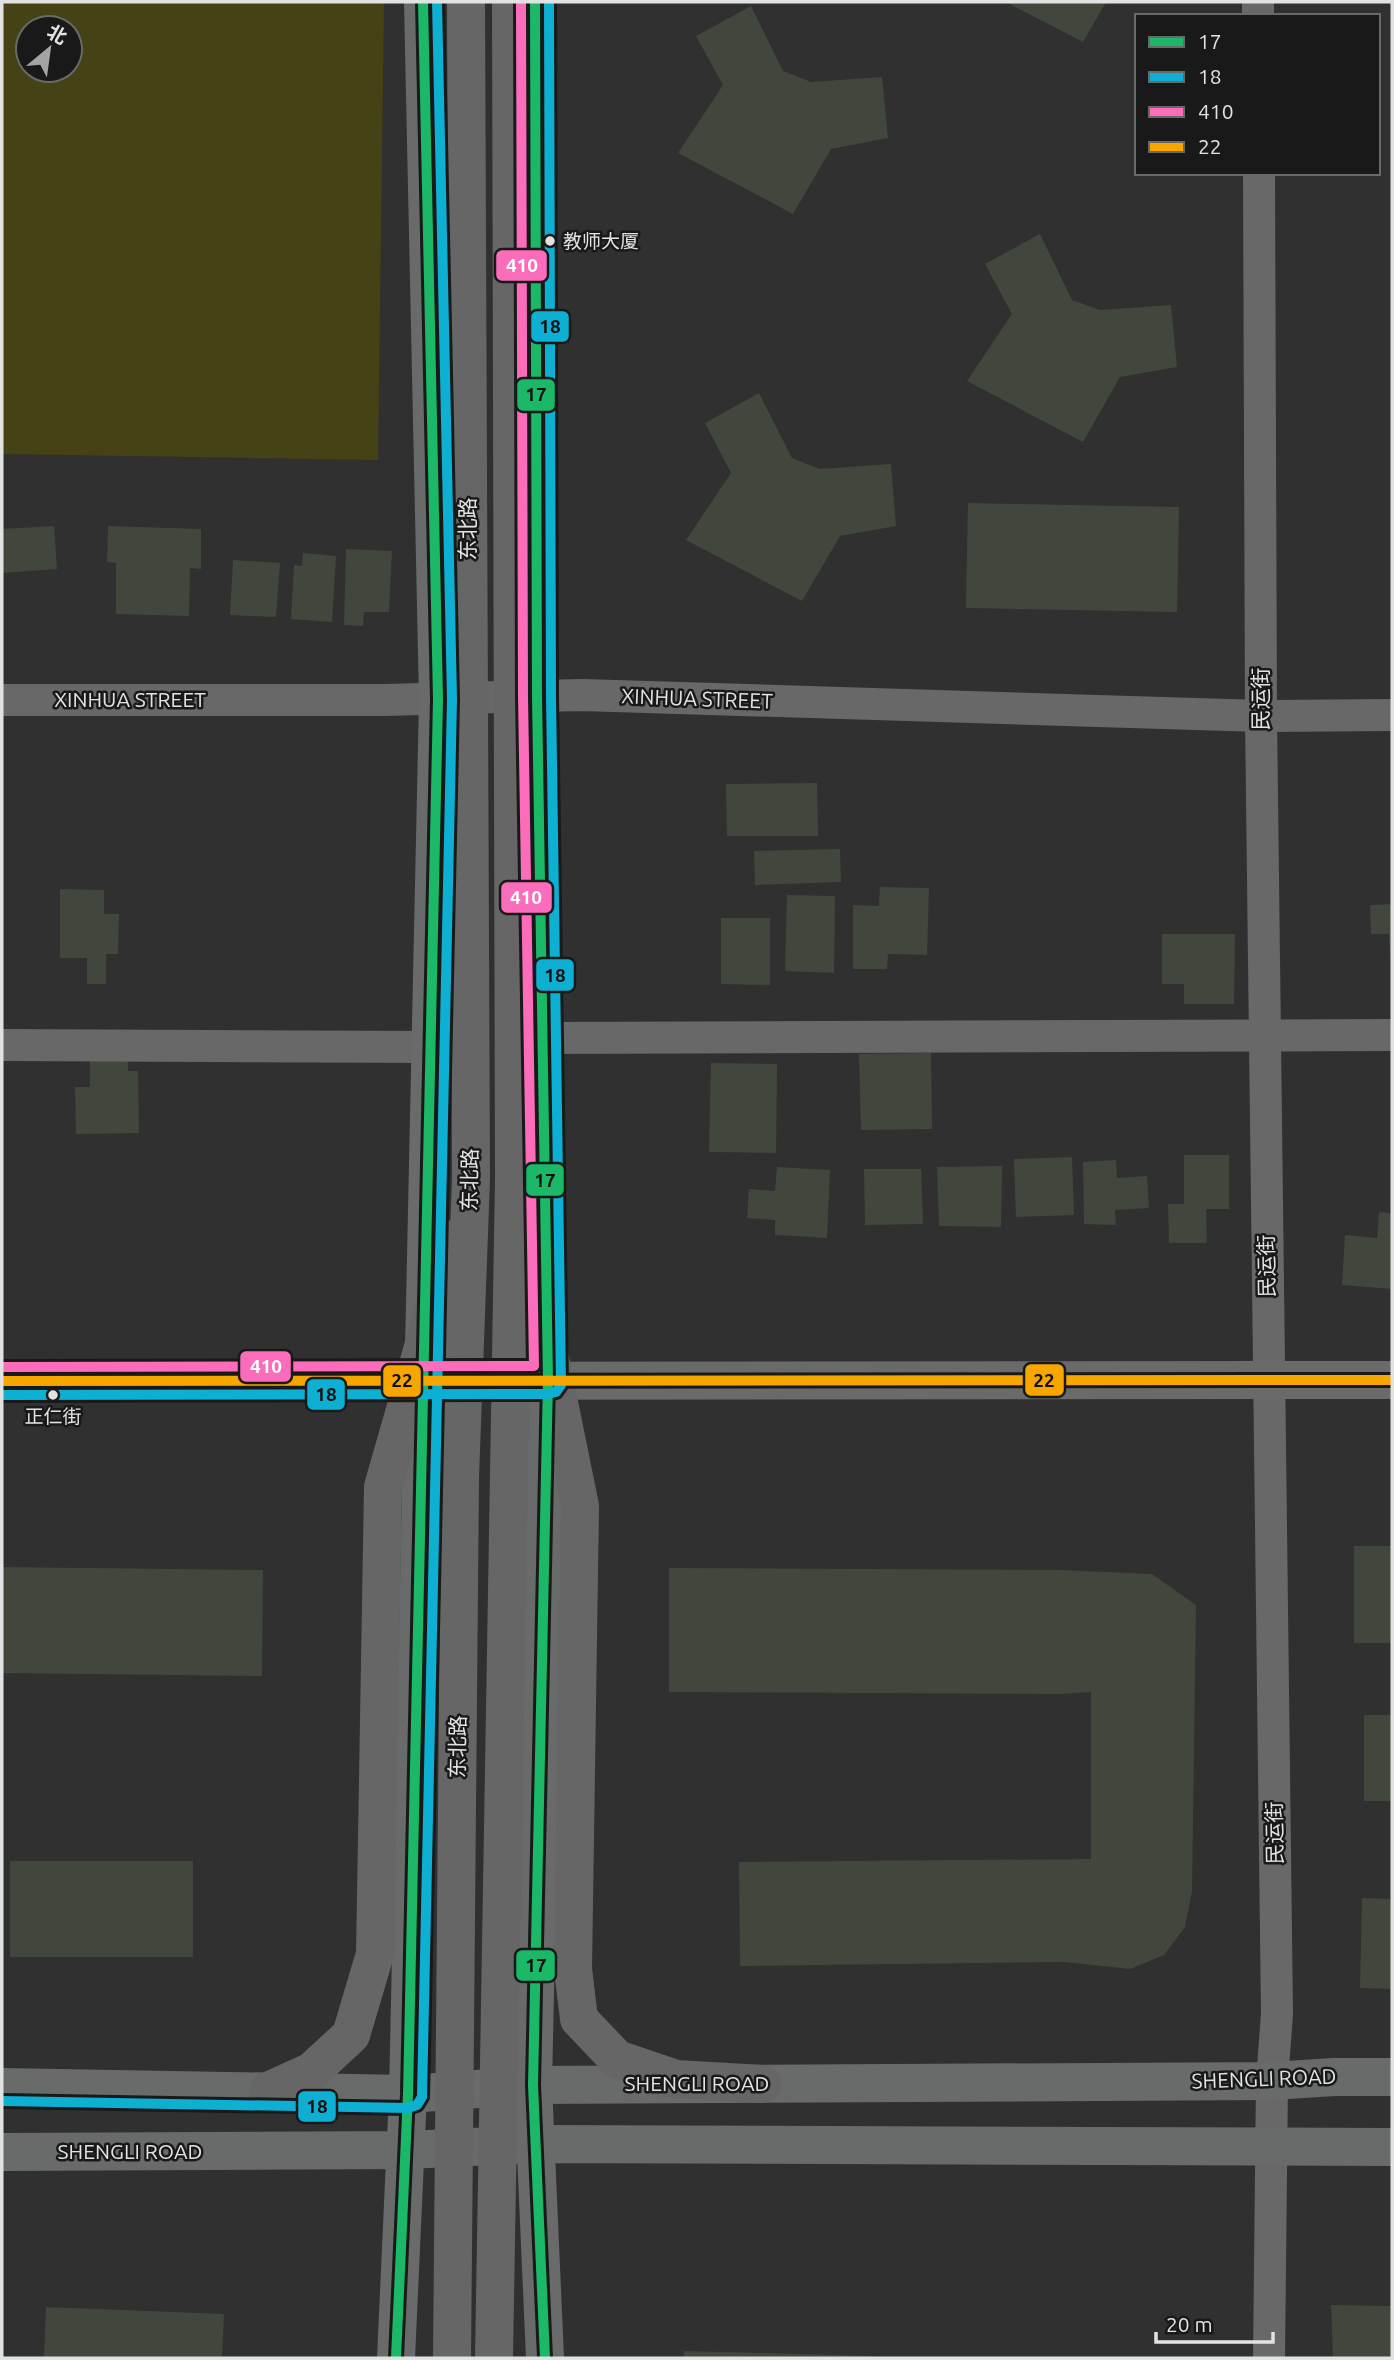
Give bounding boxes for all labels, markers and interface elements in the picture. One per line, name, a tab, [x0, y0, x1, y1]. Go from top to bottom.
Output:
north arrow	[14, 14, 84, 84]
legend	[1135, 14, 1380, 175]
text: 北	[44, 20, 71, 48]
text: 17	[1198, 29, 1222, 53]
text: 18	[1198, 64, 1222, 88]
text: 410	[1198, 99, 1234, 123]
text: 22	[1198, 134, 1222, 158]
place label: 教师大厦	[563, 230, 639, 252]
marker: 教师大厦	[543, 234, 557, 248]
line badge: 410	[495, 249, 548, 282]
text: 410	[506, 254, 538, 276]
line badge: 18	[530, 310, 570, 343]
text: 18	[539, 315, 561, 337]
line badge: 17	[516, 378, 556, 412]
text: 17	[525, 383, 547, 405]
street label: 东北路	[455, 498, 479, 561]
street label: 民运街	[1248, 668, 1272, 731]
street label: XINHUA STREET	[621, 683, 774, 713]
street label: XINHUA STREET	[54, 687, 206, 711]
line badge: 410	[500, 881, 553, 914]
text: 410	[510, 886, 542, 908]
line badge: 18	[535, 958, 575, 992]
text: 18	[544, 964, 566, 986]
street label: 东北路	[456, 1148, 482, 1212]
line badge: 17	[525, 1163, 565, 1197]
text: 17	[534, 1169, 556, 1191]
street label: 民运街	[1253, 1234, 1279, 1298]
line badge: 410	[239, 1350, 292, 1383]
text: 410	[250, 1355, 282, 1377]
line badge: 22	[1024, 1363, 1065, 1397]
line badge: 22	[382, 1364, 422, 1398]
text: 22	[391, 1369, 413, 1391]
text: 22	[1033, 1369, 1055, 1391]
line badge: 18	[306, 1378, 346, 1411]
text: 18	[315, 1383, 337, 1405]
marker: 正仁街	[46, 1388, 60, 1402]
place label: 正仁街	[24, 1405, 82, 1427]
street label: 东北路	[444, 1715, 470, 1779]
street label: 民运街	[1261, 1801, 1287, 1865]
line badge: 17	[515, 1949, 556, 1982]
text: 17	[525, 1954, 547, 1976]
street label: SHENGLI ROAD	[1191, 2063, 1337, 2093]
street label: SHENGLI ROAD	[625, 2071, 769, 2095]
line badge: 18	[297, 2090, 337, 2123]
text: 18	[306, 2095, 328, 2117]
street label: SHENGLI ROAD	[58, 2139, 202, 2163]
scale bar	[1156, 2300, 1273, 2344]
text: 20 m	[1166, 2312, 1213, 2336]

